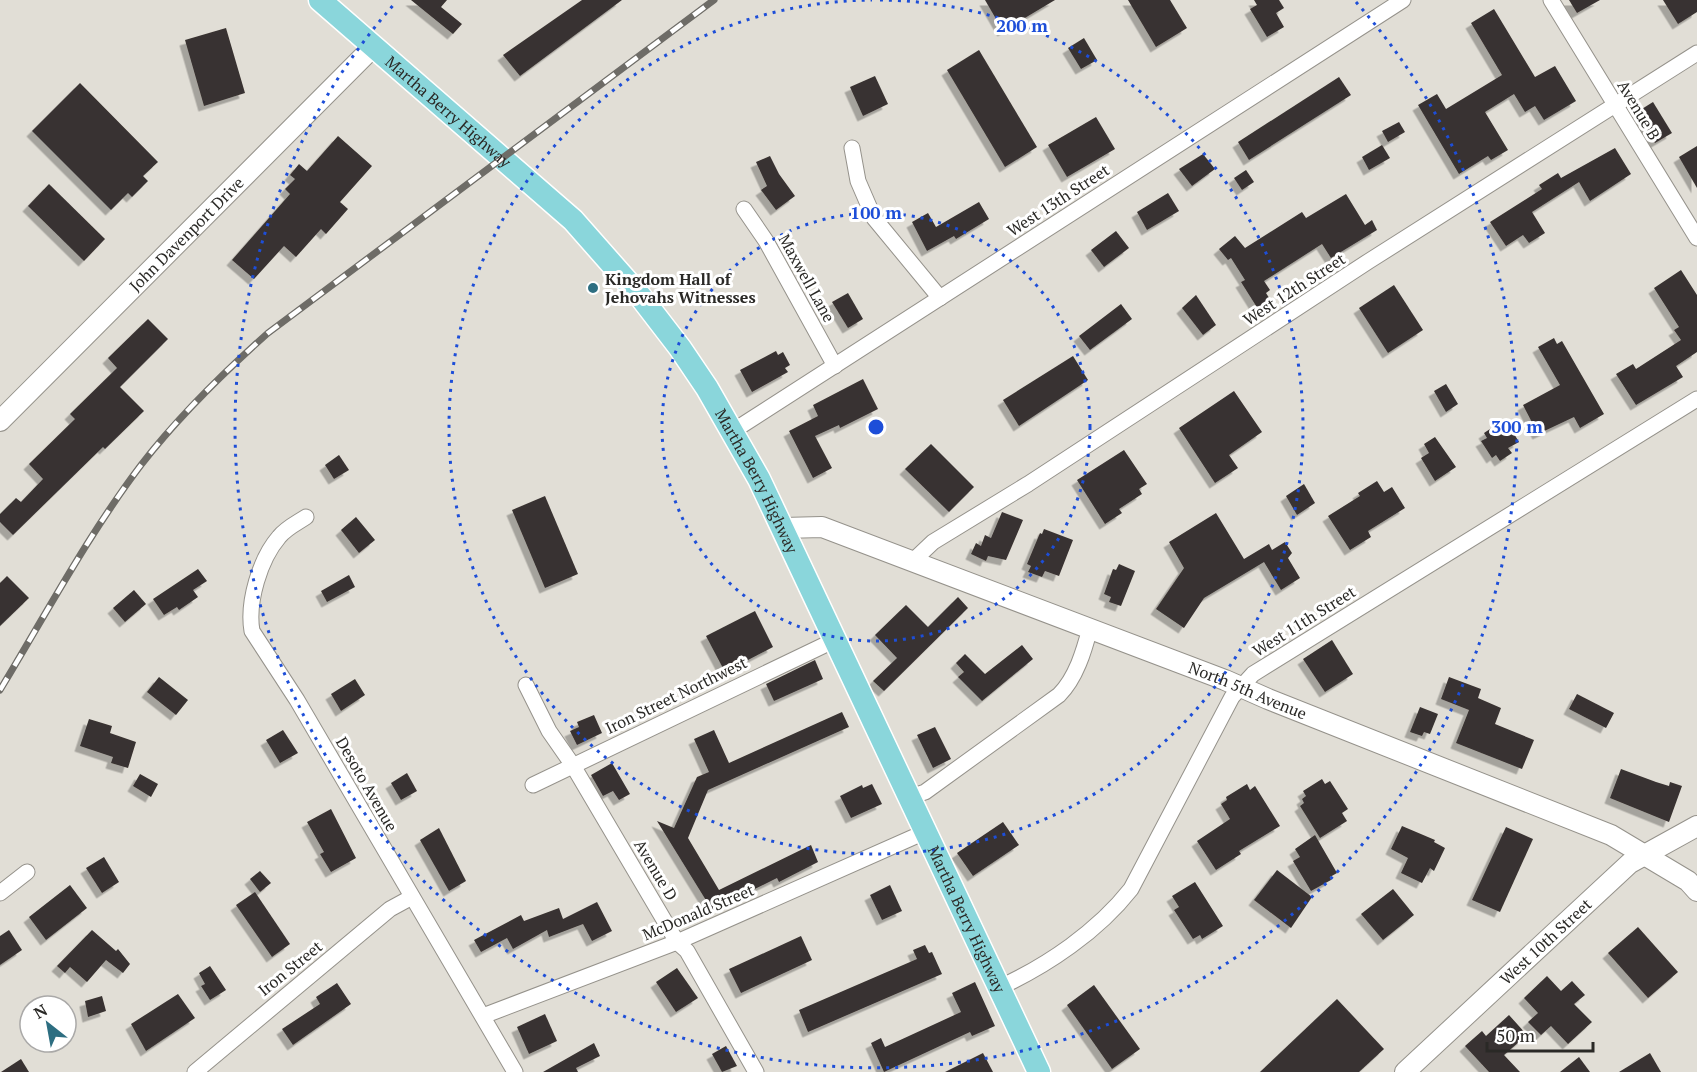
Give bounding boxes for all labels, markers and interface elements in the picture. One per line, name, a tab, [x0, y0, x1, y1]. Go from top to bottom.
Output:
text: 200 m	[996, 13, 1048, 37]
street label: Martha Berry Highway	[381, 51, 517, 173]
street label: Avenue B	[1613, 76, 1665, 144]
street label: West 13th Street	[1003, 159, 1113, 241]
street label: John Davenport Drive	[124, 172, 249, 296]
text: 100 m	[850, 200, 902, 224]
street label: Maxwell Lane	[774, 230, 840, 326]
street label: West 12th Street	[1239, 248, 1349, 330]
place label: Kingdom Hall of Jehovahs Witnesses	[605, 268, 756, 308]
marker: Kingdom Hall of Jehovahs Witnesses	[586, 281, 600, 295]
street label: Martha Berry Highway	[710, 405, 804, 558]
text: 300 m	[1491, 414, 1543, 438]
centre of rings	[866, 417, 886, 437]
street label: West 11th Street	[1248, 580, 1360, 662]
street label: Iron Street Northwest	[602, 651, 751, 739]
street label: North 5th Avenue	[1186, 656, 1310, 724]
street label: Desoto Avenue	[331, 733, 403, 835]
street label: Avenue D	[629, 835, 683, 905]
street label: Martha Berry Highway	[923, 842, 1011, 997]
street label: McDonald Street	[639, 879, 757, 945]
street label: West 10th Street	[1495, 893, 1596, 989]
street label: Iron Street	[253, 935, 327, 1001]
north arrow	[18, 994, 78, 1054]
text: N	[29, 999, 51, 1024]
scale bar	[1487, 1015, 1594, 1053]
text: 50 m	[1496, 1023, 1536, 1047]

